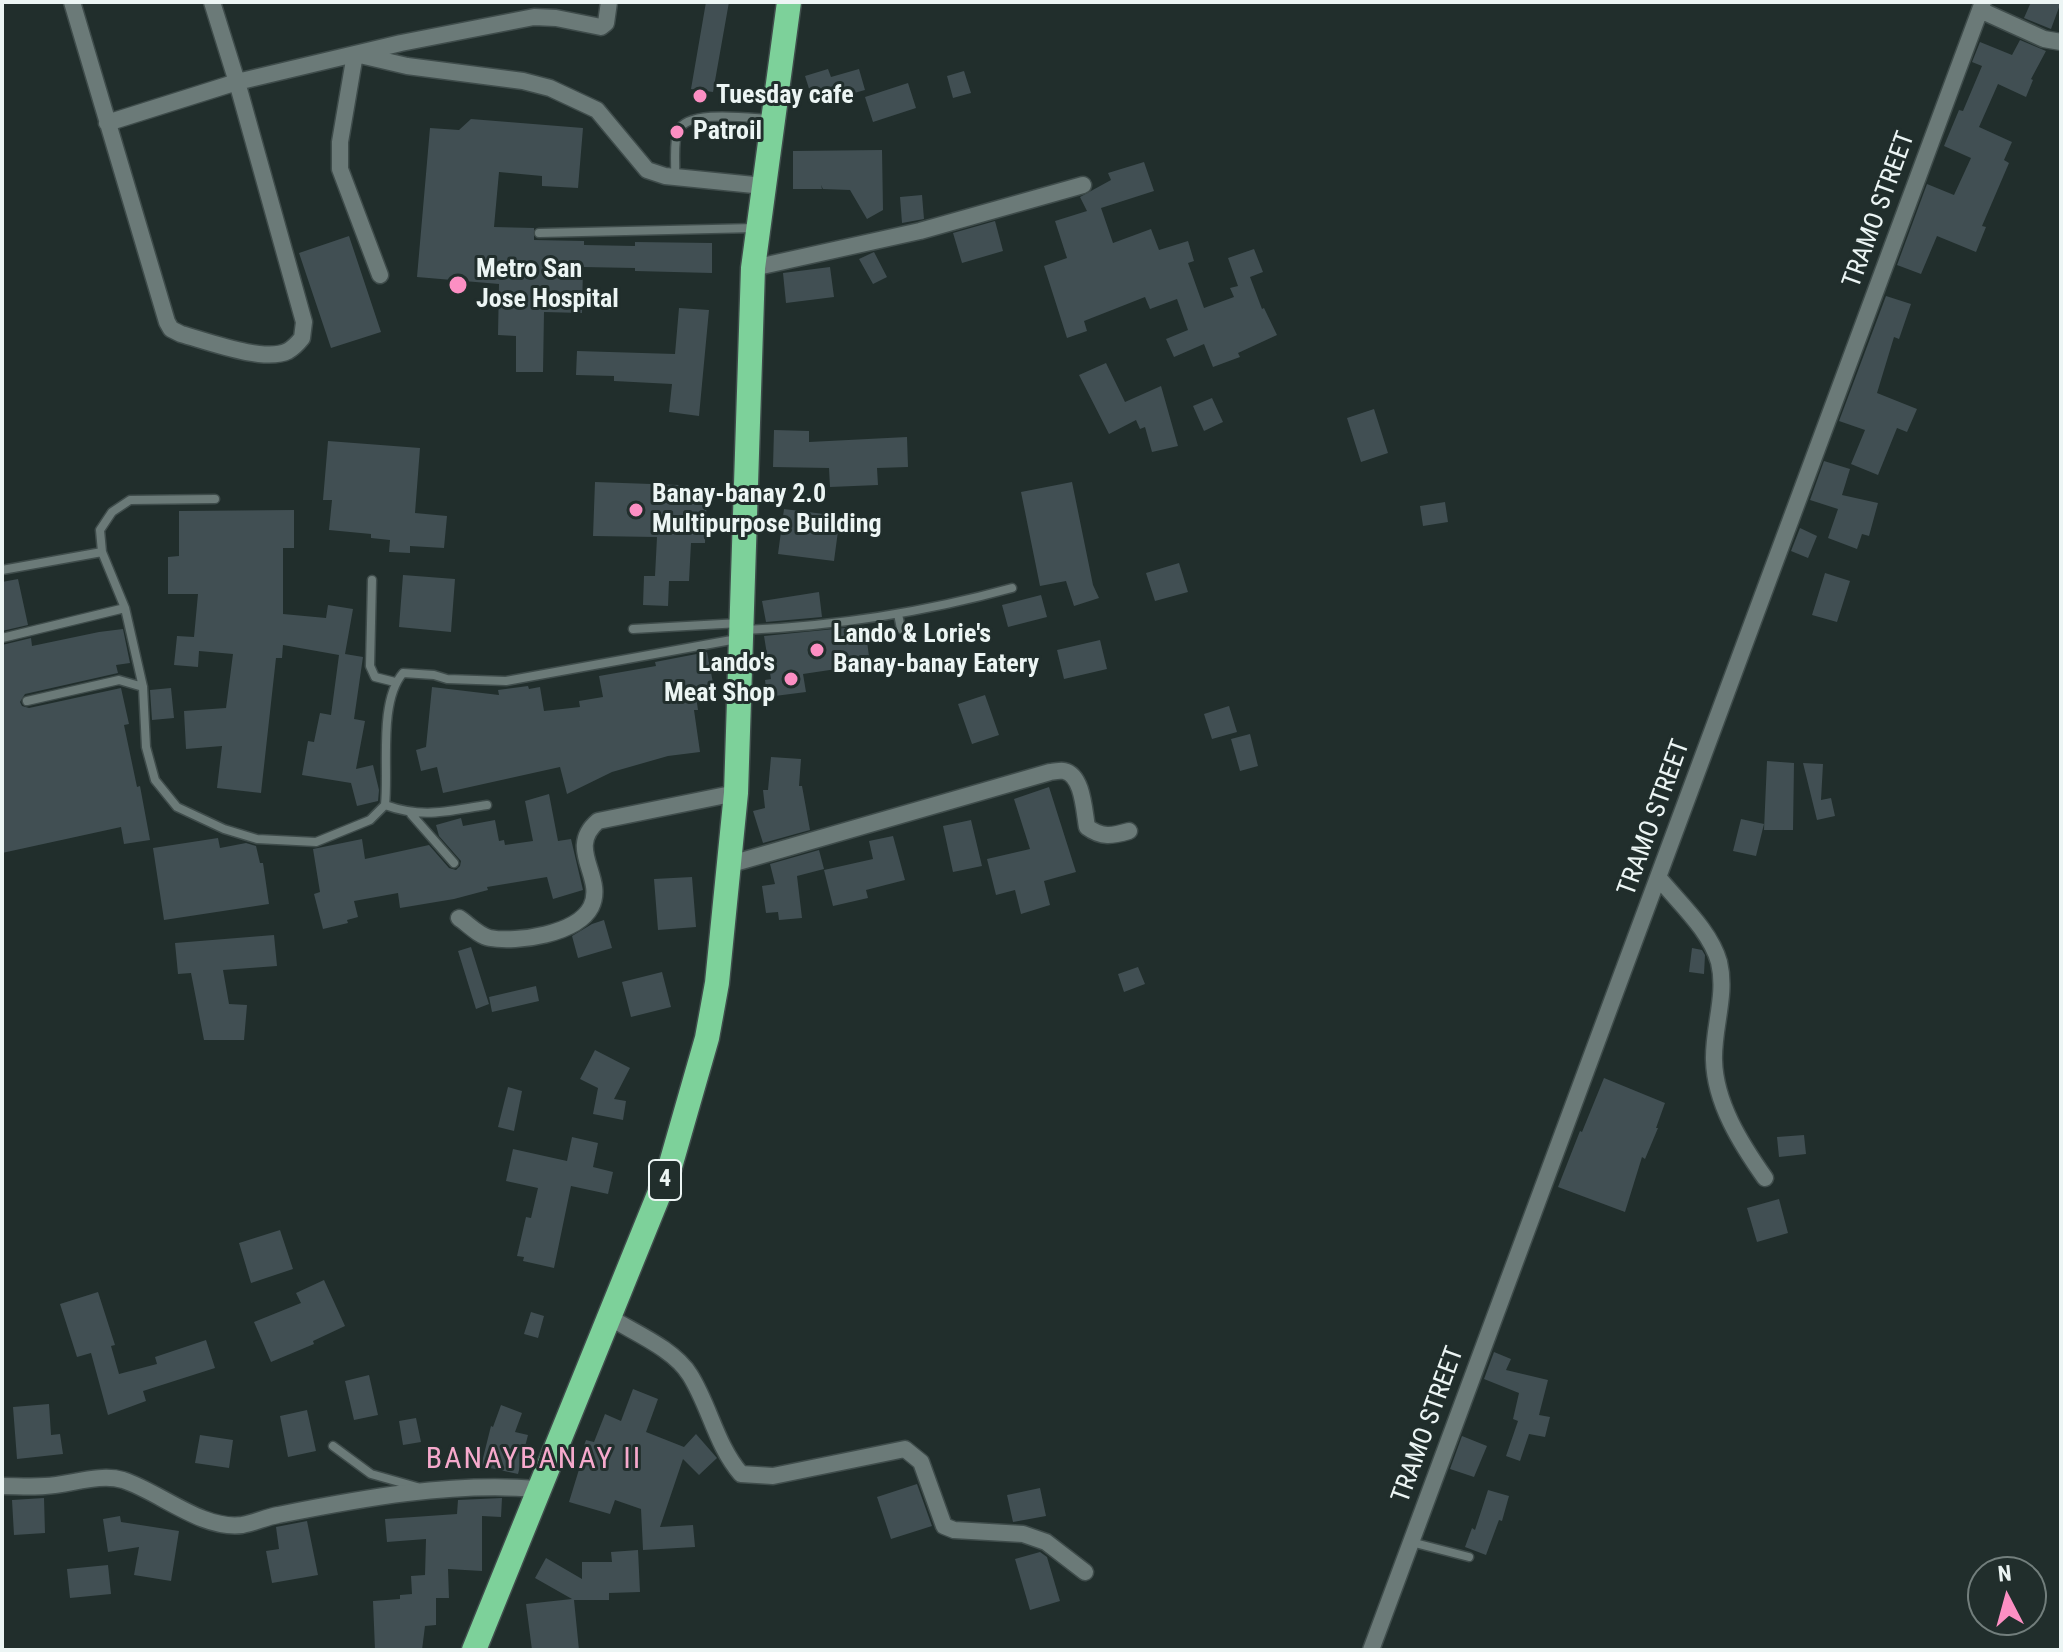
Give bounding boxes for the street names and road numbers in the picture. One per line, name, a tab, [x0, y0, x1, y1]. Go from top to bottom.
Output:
street label: TRAMO STREET	[1837, 128, 1923, 292]
street label: TRAMO STREET	[1612, 736, 1698, 900]
road number: 4	[649, 1160, 681, 1200]
street label: TRAMO STREET	[1386, 1343, 1472, 1507]

